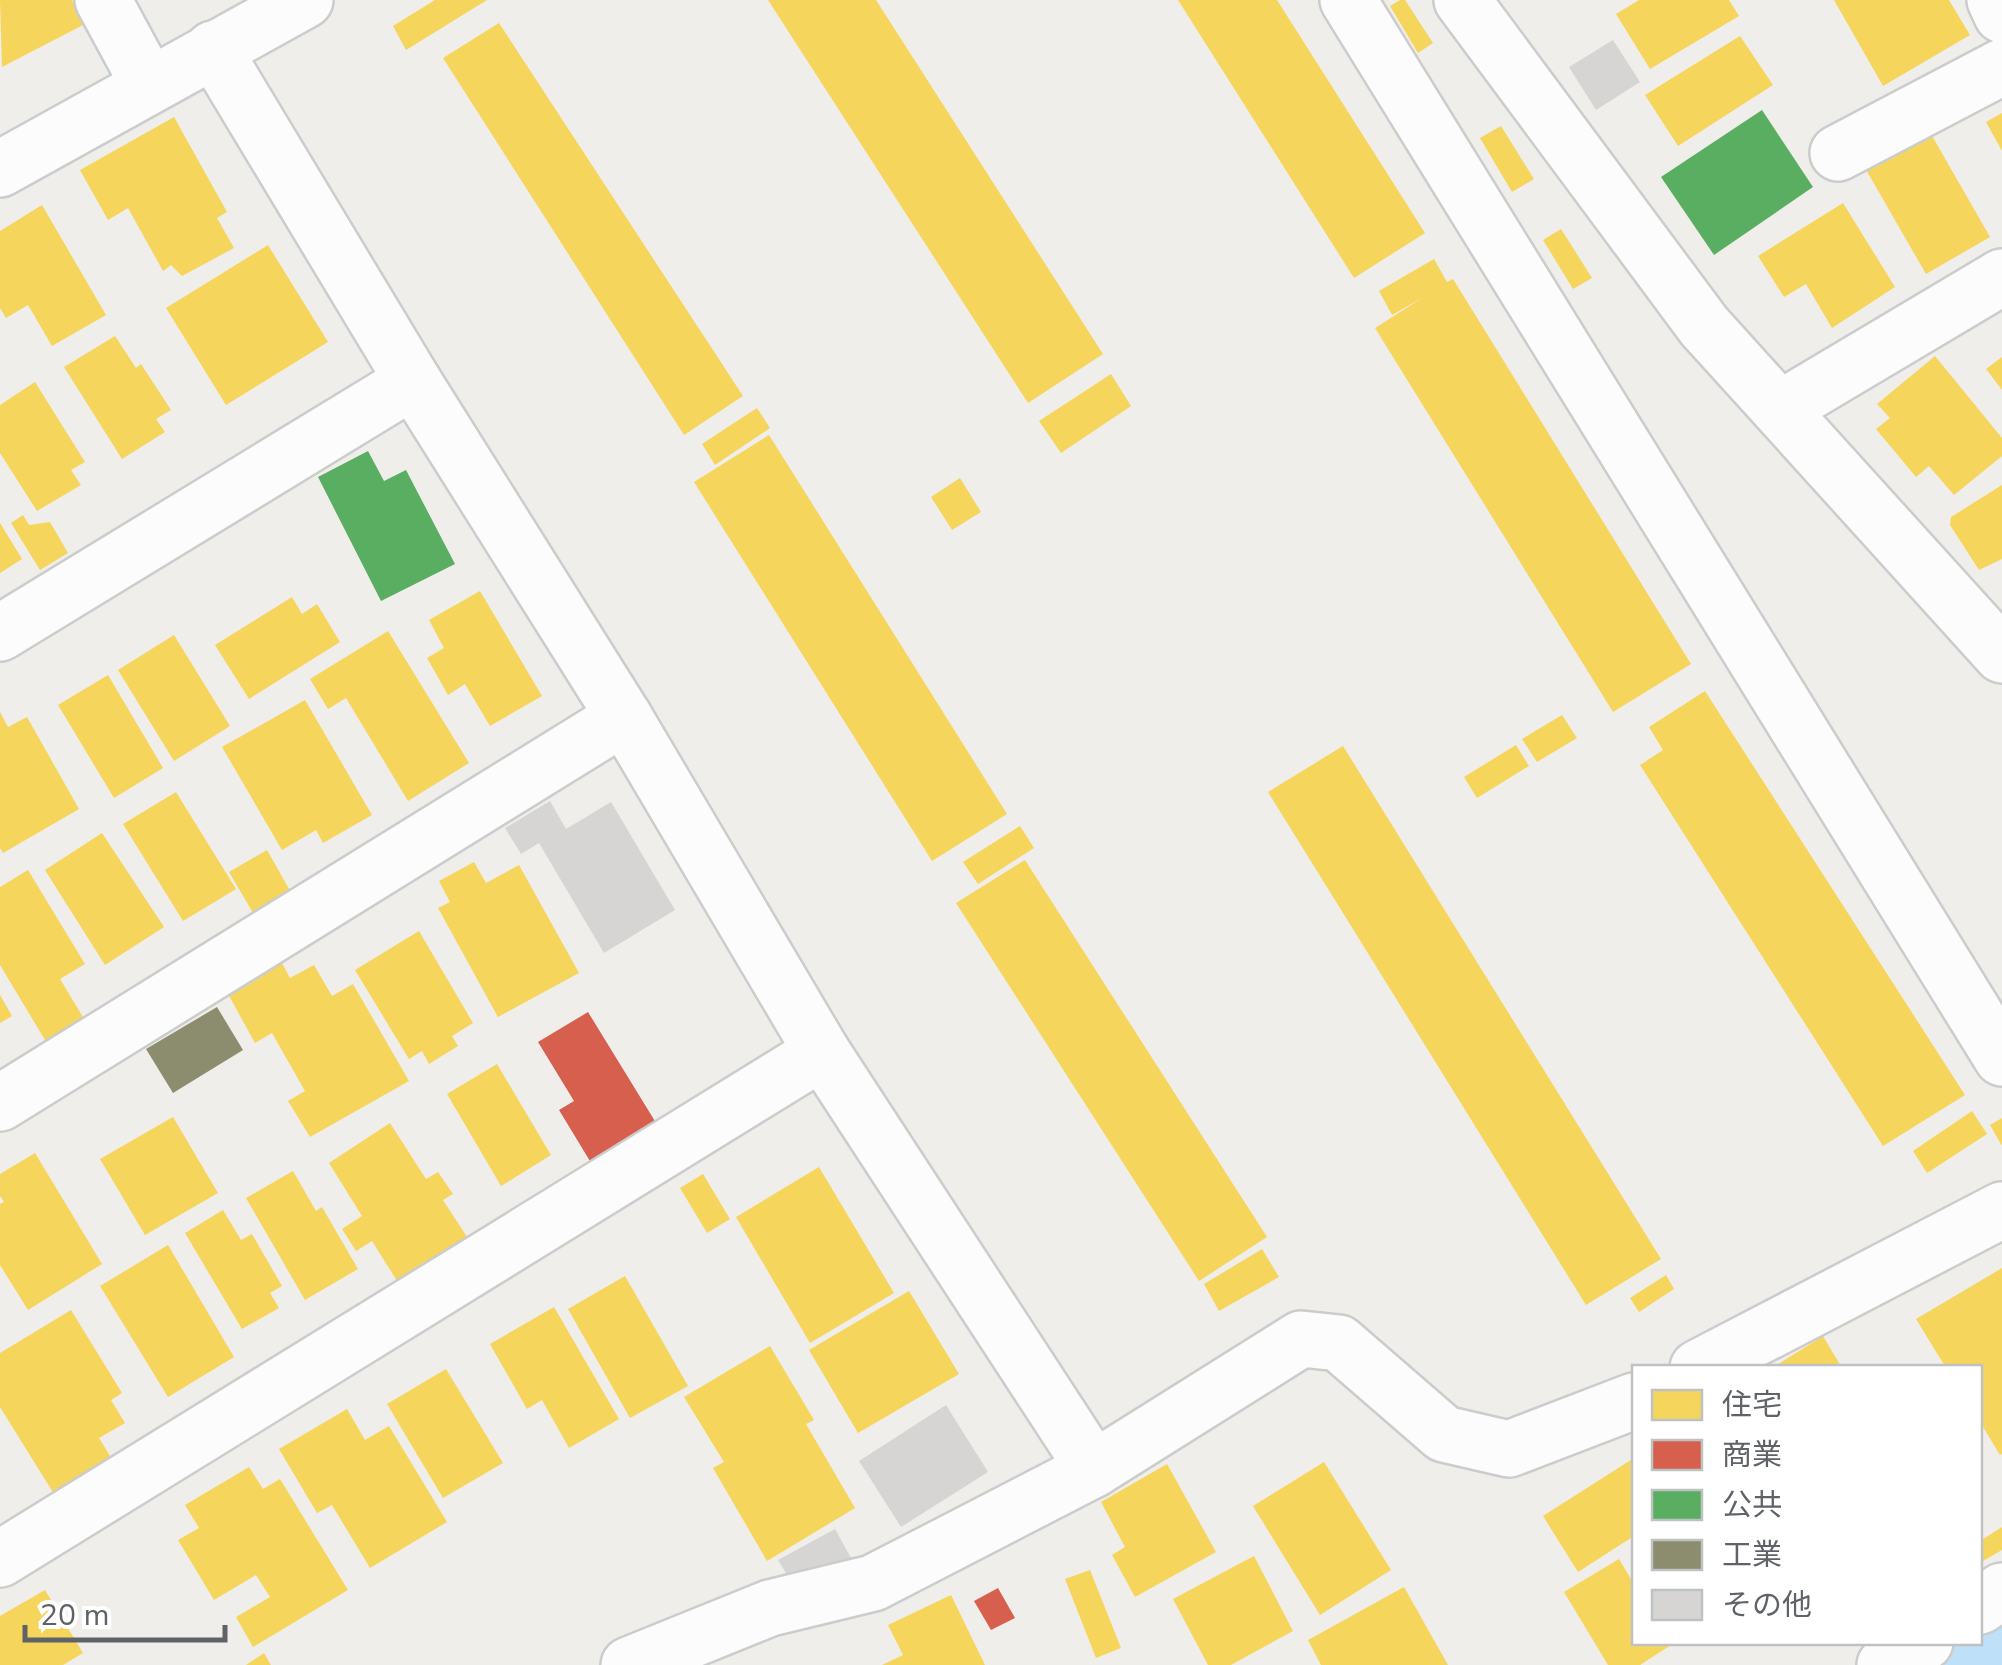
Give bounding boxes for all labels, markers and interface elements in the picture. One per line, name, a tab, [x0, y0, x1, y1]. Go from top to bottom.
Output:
legend	[1632, 1365, 1982, 1645]
text: 住宅	[1722, 1385, 1782, 1426]
text: 商業	[1722, 1435, 1782, 1476]
text: 公共	[1722, 1485, 1782, 1526]
text: 工業	[1722, 1535, 1782, 1576]
scale bar	[25, 1580, 225, 1642]
text: その他	[1722, 1585, 1812, 1626]
text: 20 m	[40, 1595, 109, 1636]

